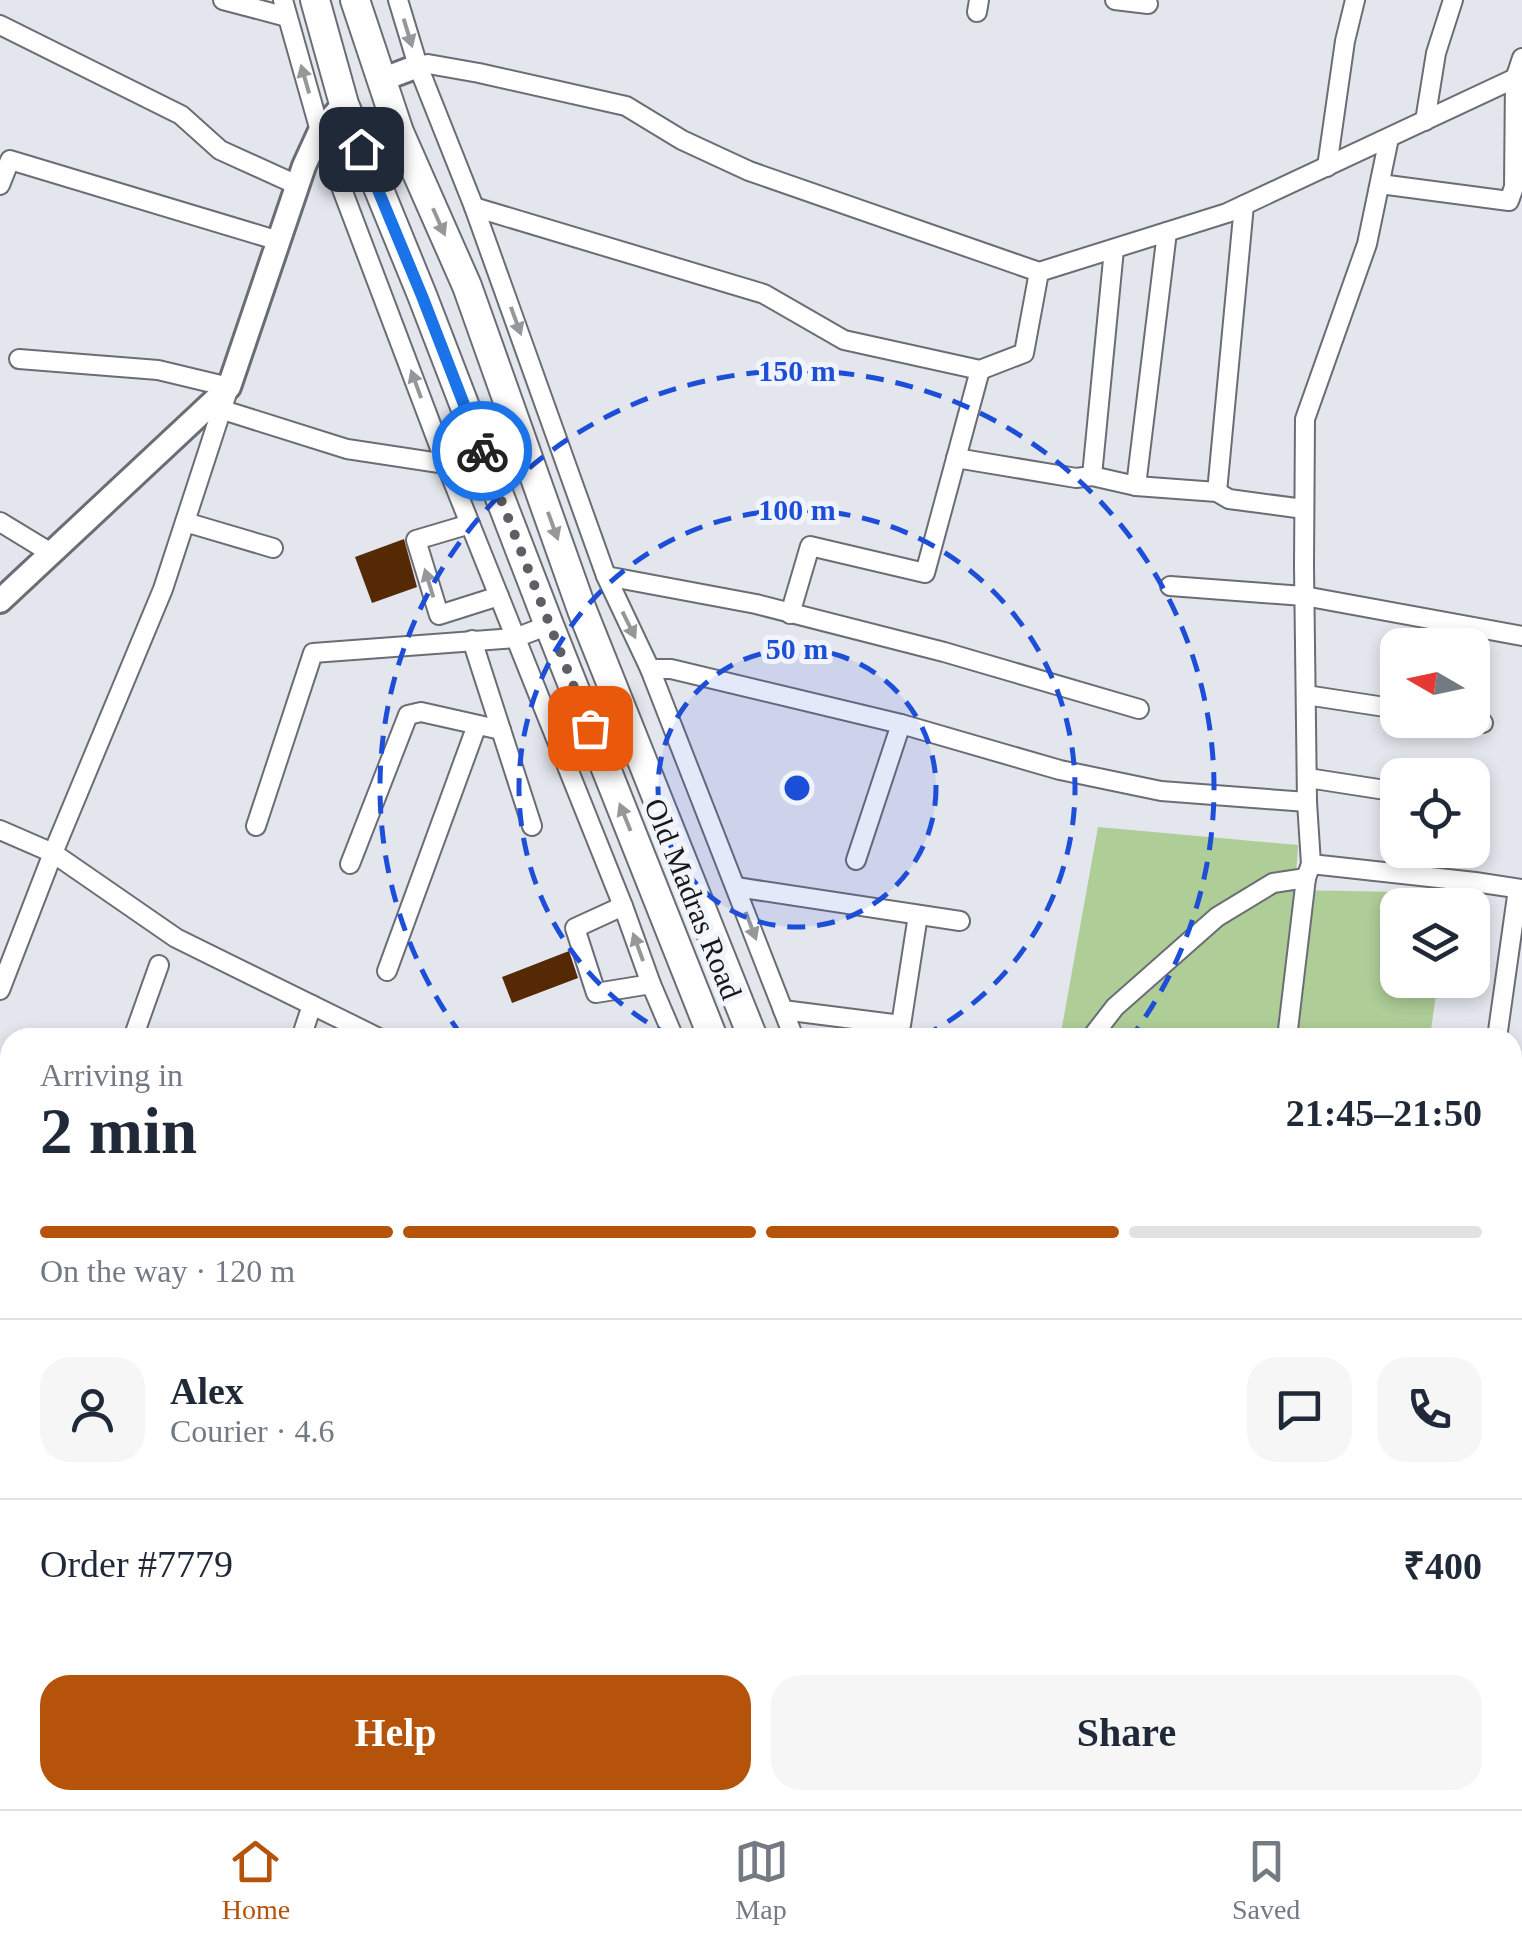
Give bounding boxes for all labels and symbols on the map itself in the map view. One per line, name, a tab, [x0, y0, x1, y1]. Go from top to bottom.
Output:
one-way arrow	[402, 18, 417, 48]
one-way arrow	[297, 63, 312, 94]
pin	[319, 107, 404, 192]
one-way arrow	[431, 207, 447, 237]
one-way arrow	[509, 306, 524, 336]
text: 150 m	[758, 354, 836, 387]
one-way arrow	[408, 369, 424, 399]
courier	[432, 401, 532, 501]
text: 100 m	[758, 493, 836, 526]
one-way arrow	[546, 512, 561, 542]
one-way arrow	[421, 567, 436, 597]
one-way arrow	[621, 611, 638, 640]
north arrow	[1380, 628, 1490, 738]
text: 50 m	[766, 632, 828, 665]
pin	[548, 686, 633, 771]
centre of rings	[779, 770, 815, 806]
street label: Old Madras Road	[638, 794, 749, 1004]
one-way arrow	[617, 802, 633, 832]
one-way arrow	[744, 911, 760, 941]
one-way arrow	[630, 931, 645, 961]

